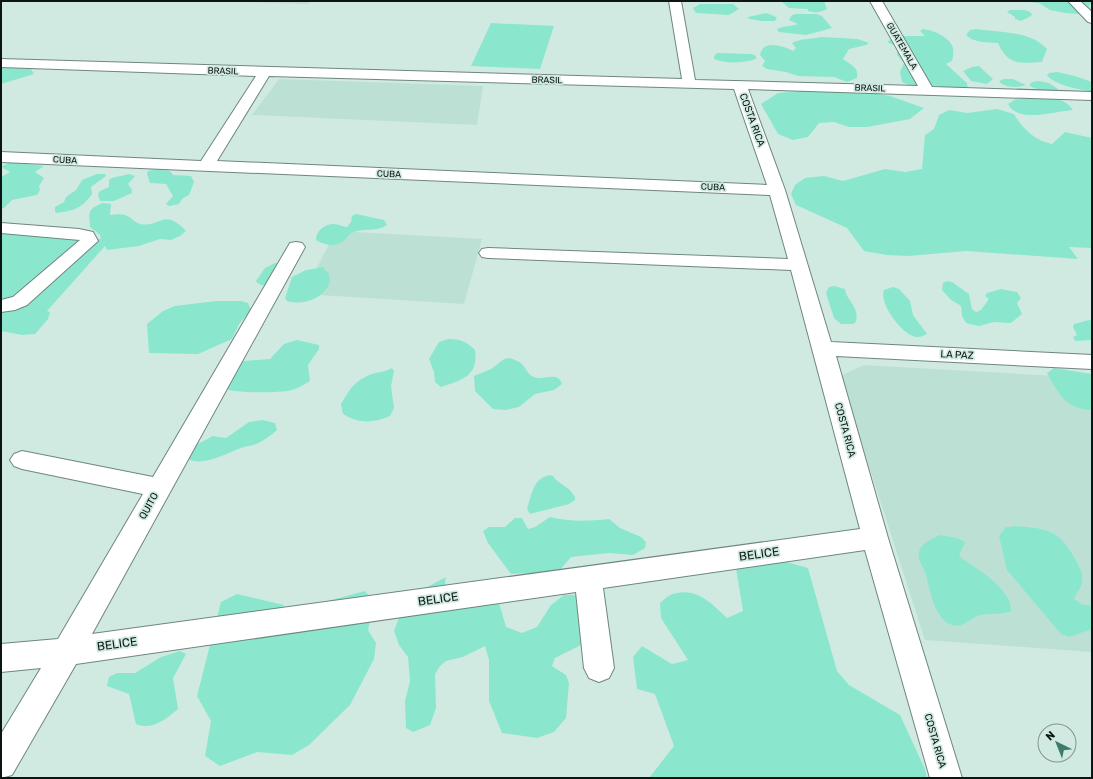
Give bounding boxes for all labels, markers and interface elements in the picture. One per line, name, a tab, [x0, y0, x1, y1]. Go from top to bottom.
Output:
street label: GUATEMALA	[885, 21, 919, 71]
street label: BRASIL	[207, 65, 239, 77]
street label: BRASIL	[531, 75, 563, 85]
street label: BRASIL	[854, 82, 886, 94]
street label: COSTA RICA	[737, 92, 767, 149]
street label: CUBA	[53, 154, 77, 166]
street label: CUBA	[377, 169, 401, 179]
street label: CUBA	[701, 182, 725, 192]
street label: LA PAZ	[940, 348, 974, 362]
street label: COSTA RICA	[832, 401, 858, 459]
street label: QUITO	[137, 490, 161, 522]
street label: BELICE	[738, 544, 780, 564]
street label: BELICE	[417, 589, 459, 609]
street label: BELICE	[96, 634, 138, 654]
street label: COSTA RICA	[922, 712, 949, 770]
north arrow	[1037, 723, 1077, 763]
text: N	[1043, 729, 1058, 744]

